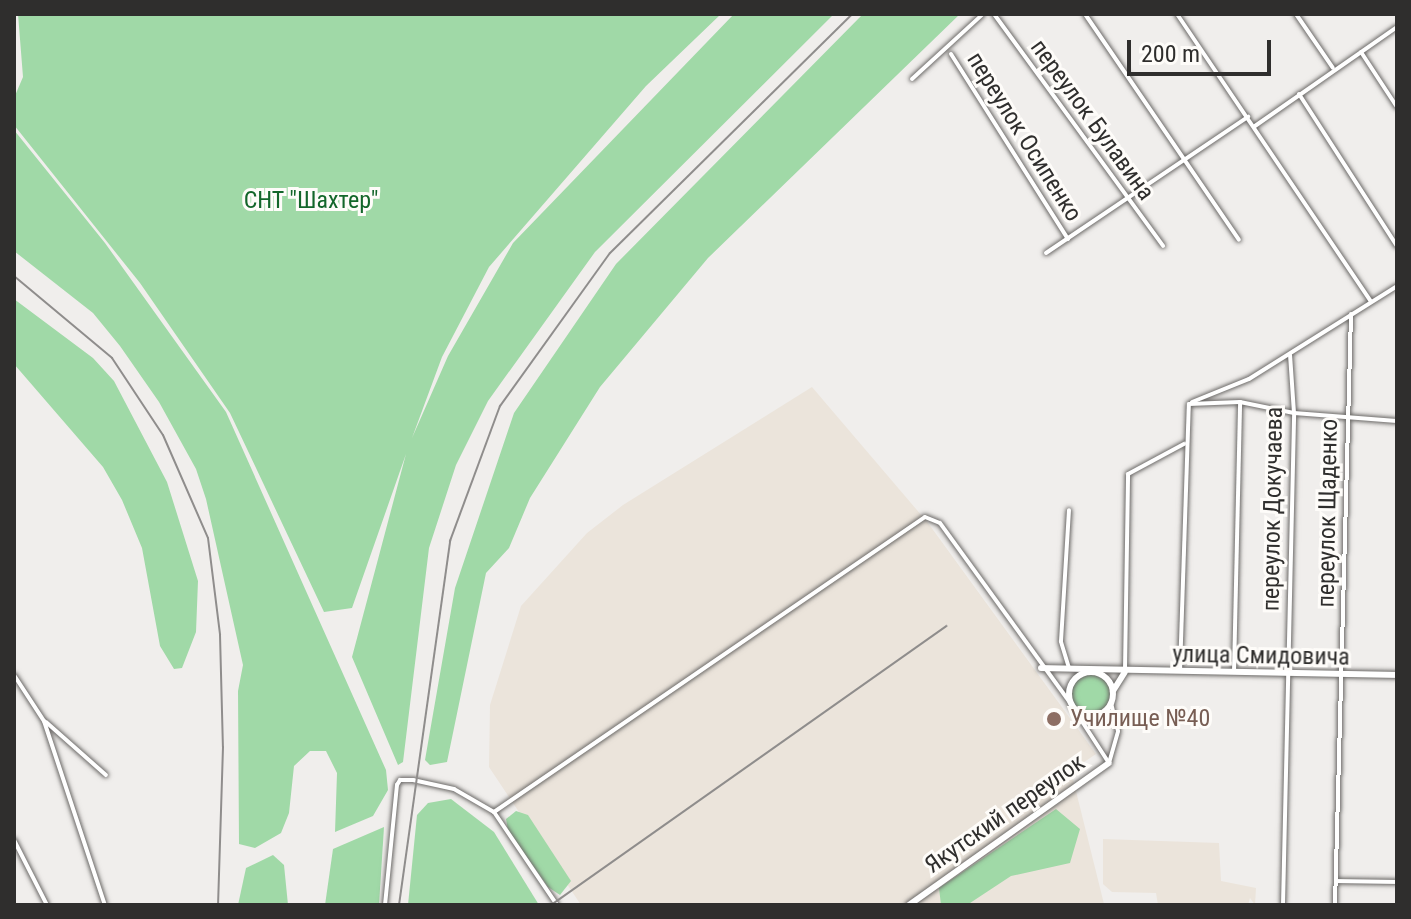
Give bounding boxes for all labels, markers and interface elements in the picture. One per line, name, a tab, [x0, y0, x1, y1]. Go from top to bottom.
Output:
scale bar	[1131, 24, 1275, 74]
street label: переулок Булавина	[1024, 34, 1160, 206]
text: 200 m	[1141, 40, 1200, 68]
street label: переулок Осипенко	[960, 47, 1088, 227]
park label: СНТ "Шахтер"	[243, 187, 379, 215]
street label: переулок Докучаева	[1257, 407, 1289, 611]
street label: переулок Щаденко	[1312, 418, 1344, 608]
street label: улица Смидовича	[1172, 640, 1350, 672]
place label: Училище №40	[1070, 705, 1210, 733]
marker: Училище №40	[1045, 710, 1063, 728]
street label: Якутский переулок	[919, 748, 1091, 880]

